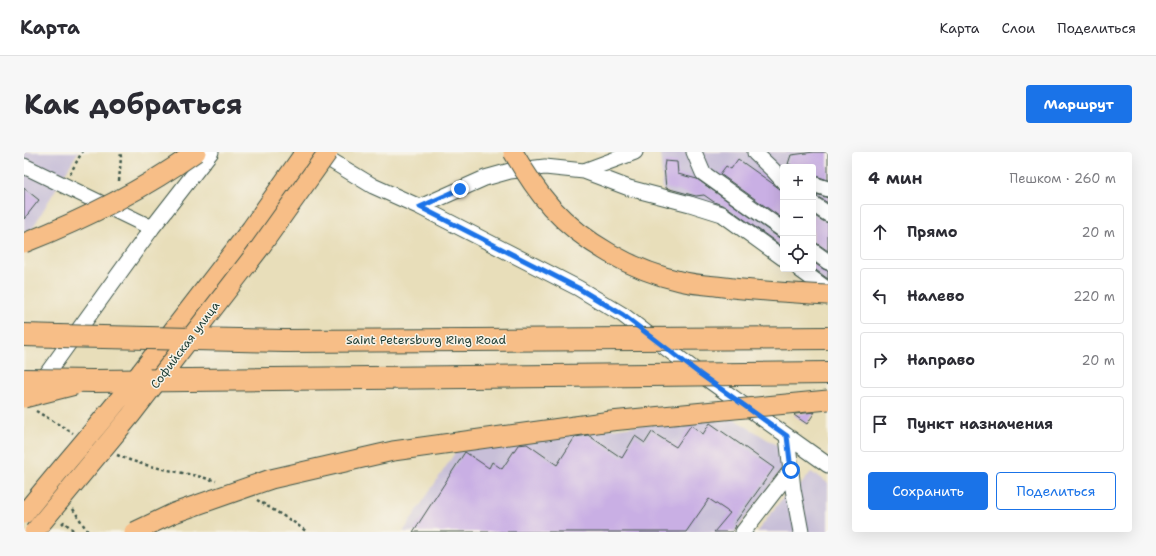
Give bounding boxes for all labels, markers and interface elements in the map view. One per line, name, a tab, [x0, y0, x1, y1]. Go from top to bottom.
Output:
text: Карта	[20, 15, 80, 40]
text: Карта	[939, 19, 980, 37]
text: Слои	[1002, 19, 1035, 37]
text: Поделиться	[1057, 19, 1136, 37]
text: Как добраться	[24, 85, 243, 123]
button: Маршрут	[1026, 85, 1132, 123]
map controls	[780, 164, 816, 272]
button: +	[780, 164, 816, 200]
text: 4 мин	[868, 167, 923, 189]
text: Пешком · 260 m	[1010, 170, 1116, 187]
route end	[451, 180, 469, 198]
button: −	[780, 200, 816, 236]
icon: ahead	[869, 221, 891, 243]
text: Прямо	[907, 222, 957, 242]
text: 20 m	[1082, 224, 1115, 241]
button: locate	[780, 236, 816, 272]
icon: left	[869, 285, 891, 307]
text: Налево	[907, 286, 965, 306]
text: 220 m	[1073, 288, 1115, 305]
street label: Софийская улица	[147, 298, 223, 392]
street label: Saint Petersburg Ring Road	[346, 332, 506, 348]
icon: right	[869, 349, 891, 371]
text: Направо	[907, 350, 975, 370]
text: 20 m	[1082, 352, 1115, 369]
icon: arrive	[869, 413, 891, 435]
text: Пункт назначения	[907, 414, 1053, 434]
route start	[782, 461, 800, 479]
button: Сохранить	[868, 472, 988, 510]
button: Поделиться	[996, 472, 1116, 510]

